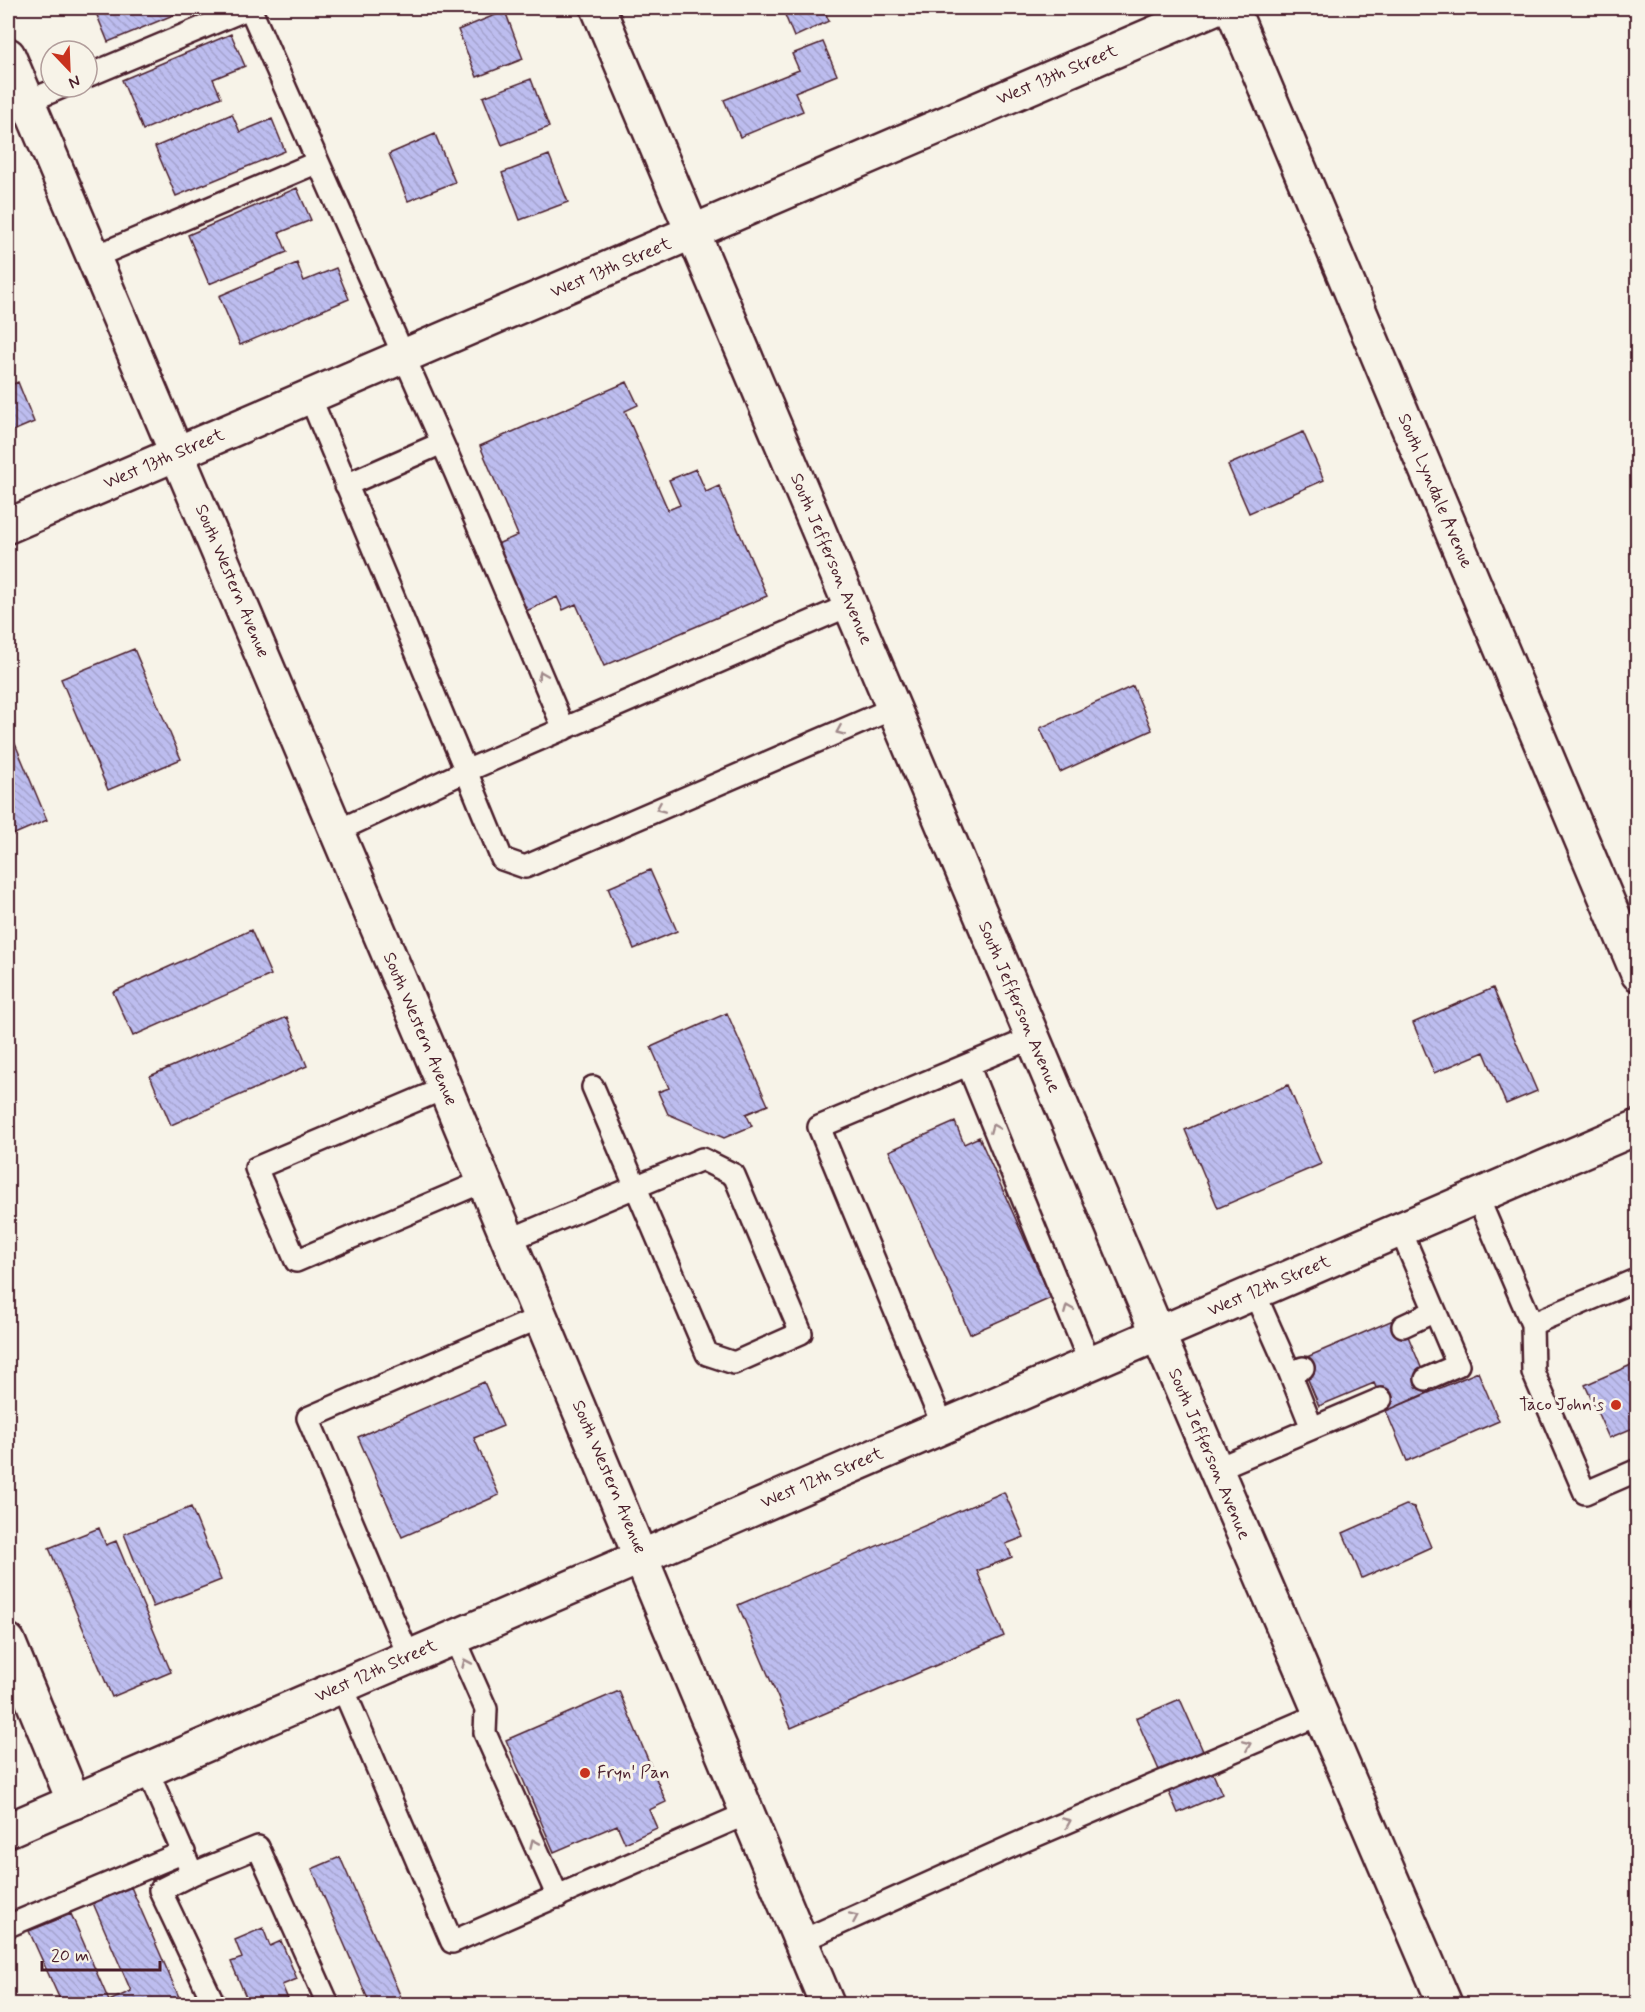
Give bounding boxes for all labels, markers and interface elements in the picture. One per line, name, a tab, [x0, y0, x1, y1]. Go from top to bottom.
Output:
north arrow	[39, 39, 99, 99]
street label: West 13th Street	[993, 39, 1121, 111]
text: N	[65, 70, 83, 93]
street label: West 13th Street	[547, 232, 675, 304]
street label: South Lyndale Avenue	[1392, 410, 1478, 572]
street label: West 13th Street	[100, 423, 228, 495]
street label: South Jefferson Avenue	[784, 470, 878, 649]
street label: South Western Avenue	[189, 501, 275, 661]
one-way arrow	[537, 671, 549, 682]
one-way arrow	[835, 724, 846, 736]
one-way arrow	[656, 801, 667, 813]
street label: South Jefferson Avenue	[972, 918, 1066, 1097]
street label: South Western Avenue	[377, 949, 463, 1109]
one-way arrow	[989, 1123, 1001, 1134]
street label: West 12th Street	[1204, 1249, 1334, 1323]
one-way arrow	[1063, 1304, 1075, 1315]
street label: South Jefferson Avenue	[1162, 1365, 1256, 1544]
place label: Taco John's	[1519, 1393, 1604, 1417]
street label: South Western Avenue	[566, 1397, 652, 1557]
marker: Taco John's	[1609, 1398, 1623, 1412]
street label: West 12th Street	[757, 1441, 887, 1515]
street label: West 12th Street	[311, 1633, 441, 1709]
one-way arrow	[461, 1659, 473, 1670]
one-way arrow	[1240, 1741, 1251, 1753]
place label: Fryn' Pan	[597, 1761, 670, 1785]
marker: Fryn' Pan	[578, 1766, 592, 1780]
one-way arrow	[1061, 1817, 1072, 1829]
one-way arrow	[529, 1839, 541, 1850]
one-way arrow	[848, 1912, 859, 1924]
scale bar	[42, 1934, 160, 1972]
text: 20 m	[51, 1944, 89, 1968]

